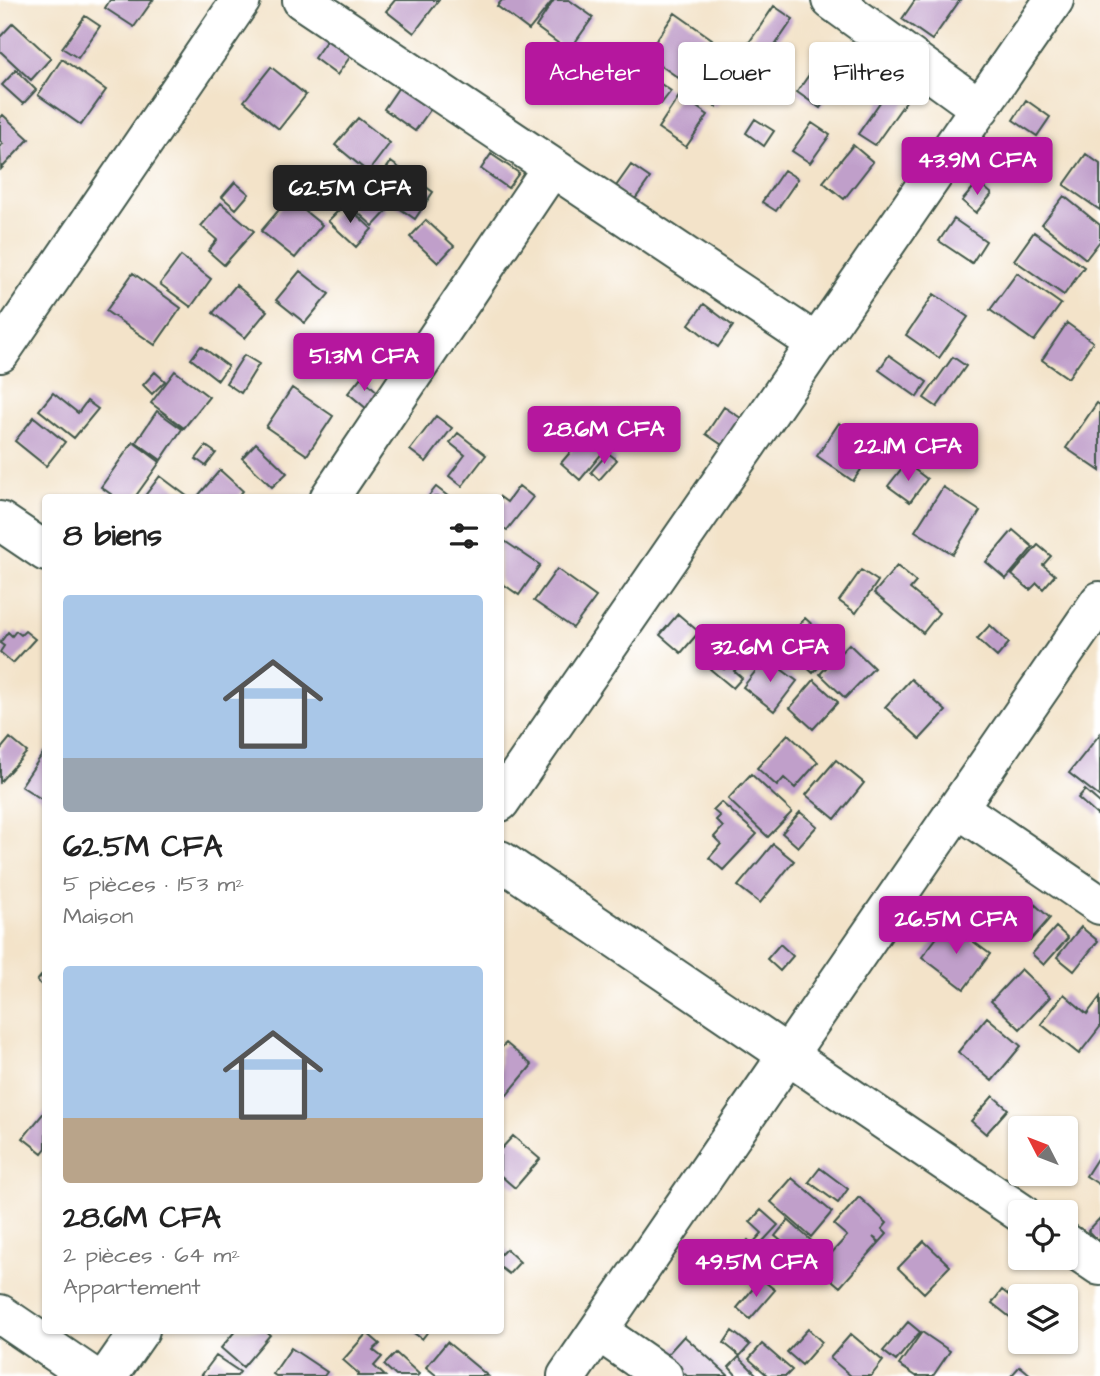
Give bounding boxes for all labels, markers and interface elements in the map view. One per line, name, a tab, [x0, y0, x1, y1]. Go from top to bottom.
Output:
chip: Acheter	[525, 42, 664, 105]
chip: Louer	[678, 42, 795, 105]
chip: Filtres	[809, 42, 929, 105]
pin: 43.9M CFA	[897, 138, 1057, 197]
text: 43.9M CFA	[918, 144, 1036, 176]
pin: 62.5M CFA	[270, 166, 430, 225]
text: 62.5M CFA	[289, 172, 411, 204]
pin: 51.3M CFA	[284, 334, 444, 393]
text: 51.3M CFA	[309, 340, 419, 372]
pin: 28.6M CFA	[524, 406, 684, 466]
text: 28.6M CFA	[544, 413, 664, 445]
pin: 22.1M CFA	[828, 424, 988, 483]
text: 22.1M CFA	[854, 430, 962, 462]
text: 8 biens	[63, 515, 162, 557]
icon: filters	[445, 517, 483, 555]
pin: 32.6M CFA	[690, 624, 850, 684]
text: 32.6M CFA	[711, 631, 829, 663]
icon: home	[210, 641, 336, 767]
text: 62.5M CFA	[63, 826, 223, 868]
text: 5 pièces · 153 m²	[63, 868, 244, 900]
pin: 26.5M CFA	[876, 897, 1036, 956]
text: Maison	[63, 900, 133, 932]
text: 26.5M CFA	[895, 903, 1017, 935]
icon: home	[210, 1012, 336, 1138]
north arrow	[1008, 1116, 1078, 1186]
map controls	[1008, 1116, 1078, 1354]
text: 28.6M CFA	[63, 1197, 221, 1239]
button: locate	[1008, 1200, 1078, 1270]
text: 2 pièces · 64 m²	[63, 1239, 240, 1271]
pin: 49.5M CFA	[676, 1240, 836, 1299]
text: 49.5M CFA	[694, 1246, 818, 1278]
text: Appartement	[63, 1271, 201, 1303]
button: layers	[1008, 1284, 1078, 1354]

